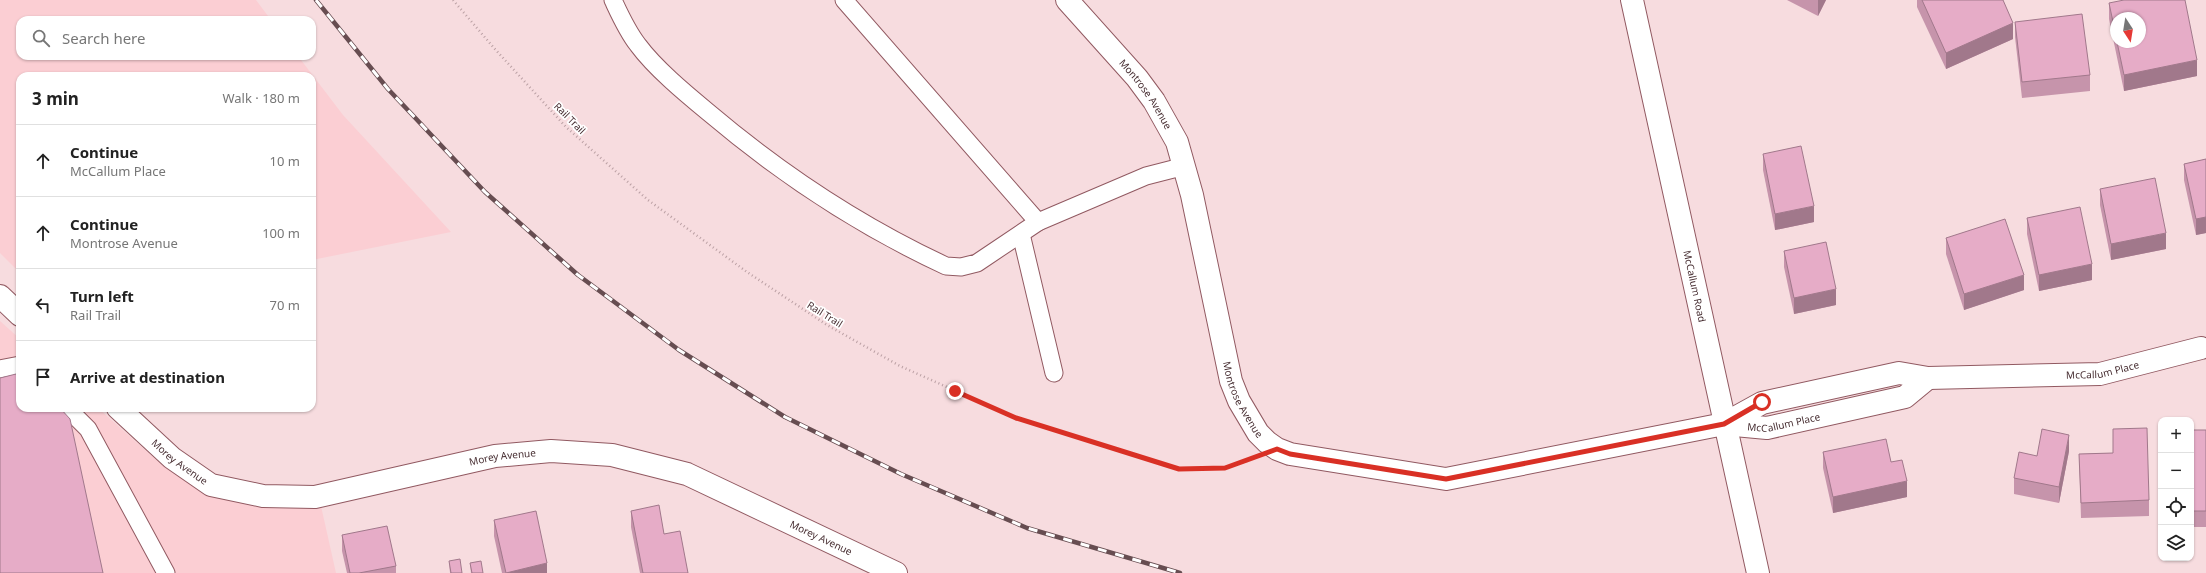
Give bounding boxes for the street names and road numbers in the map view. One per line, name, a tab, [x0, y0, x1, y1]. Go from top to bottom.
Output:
street label: Montrose Avenue	[1116, 56, 1176, 132]
street label: Rail Trail	[551, 99, 589, 137]
street label: McCallum Road	[1680, 249, 1710, 323]
street label: Rail Trail	[805, 298, 845, 330]
street label: McCallum Place	[2066, 357, 2141, 382]
street label: Montrose Avenue	[1220, 360, 1266, 441]
street label: McCallum Place	[1747, 409, 1822, 435]
street label: Morey Avenue	[149, 436, 211, 488]
street label: Morey Avenue	[468, 445, 537, 469]
street label: Morey Avenue	[788, 517, 855, 558]

